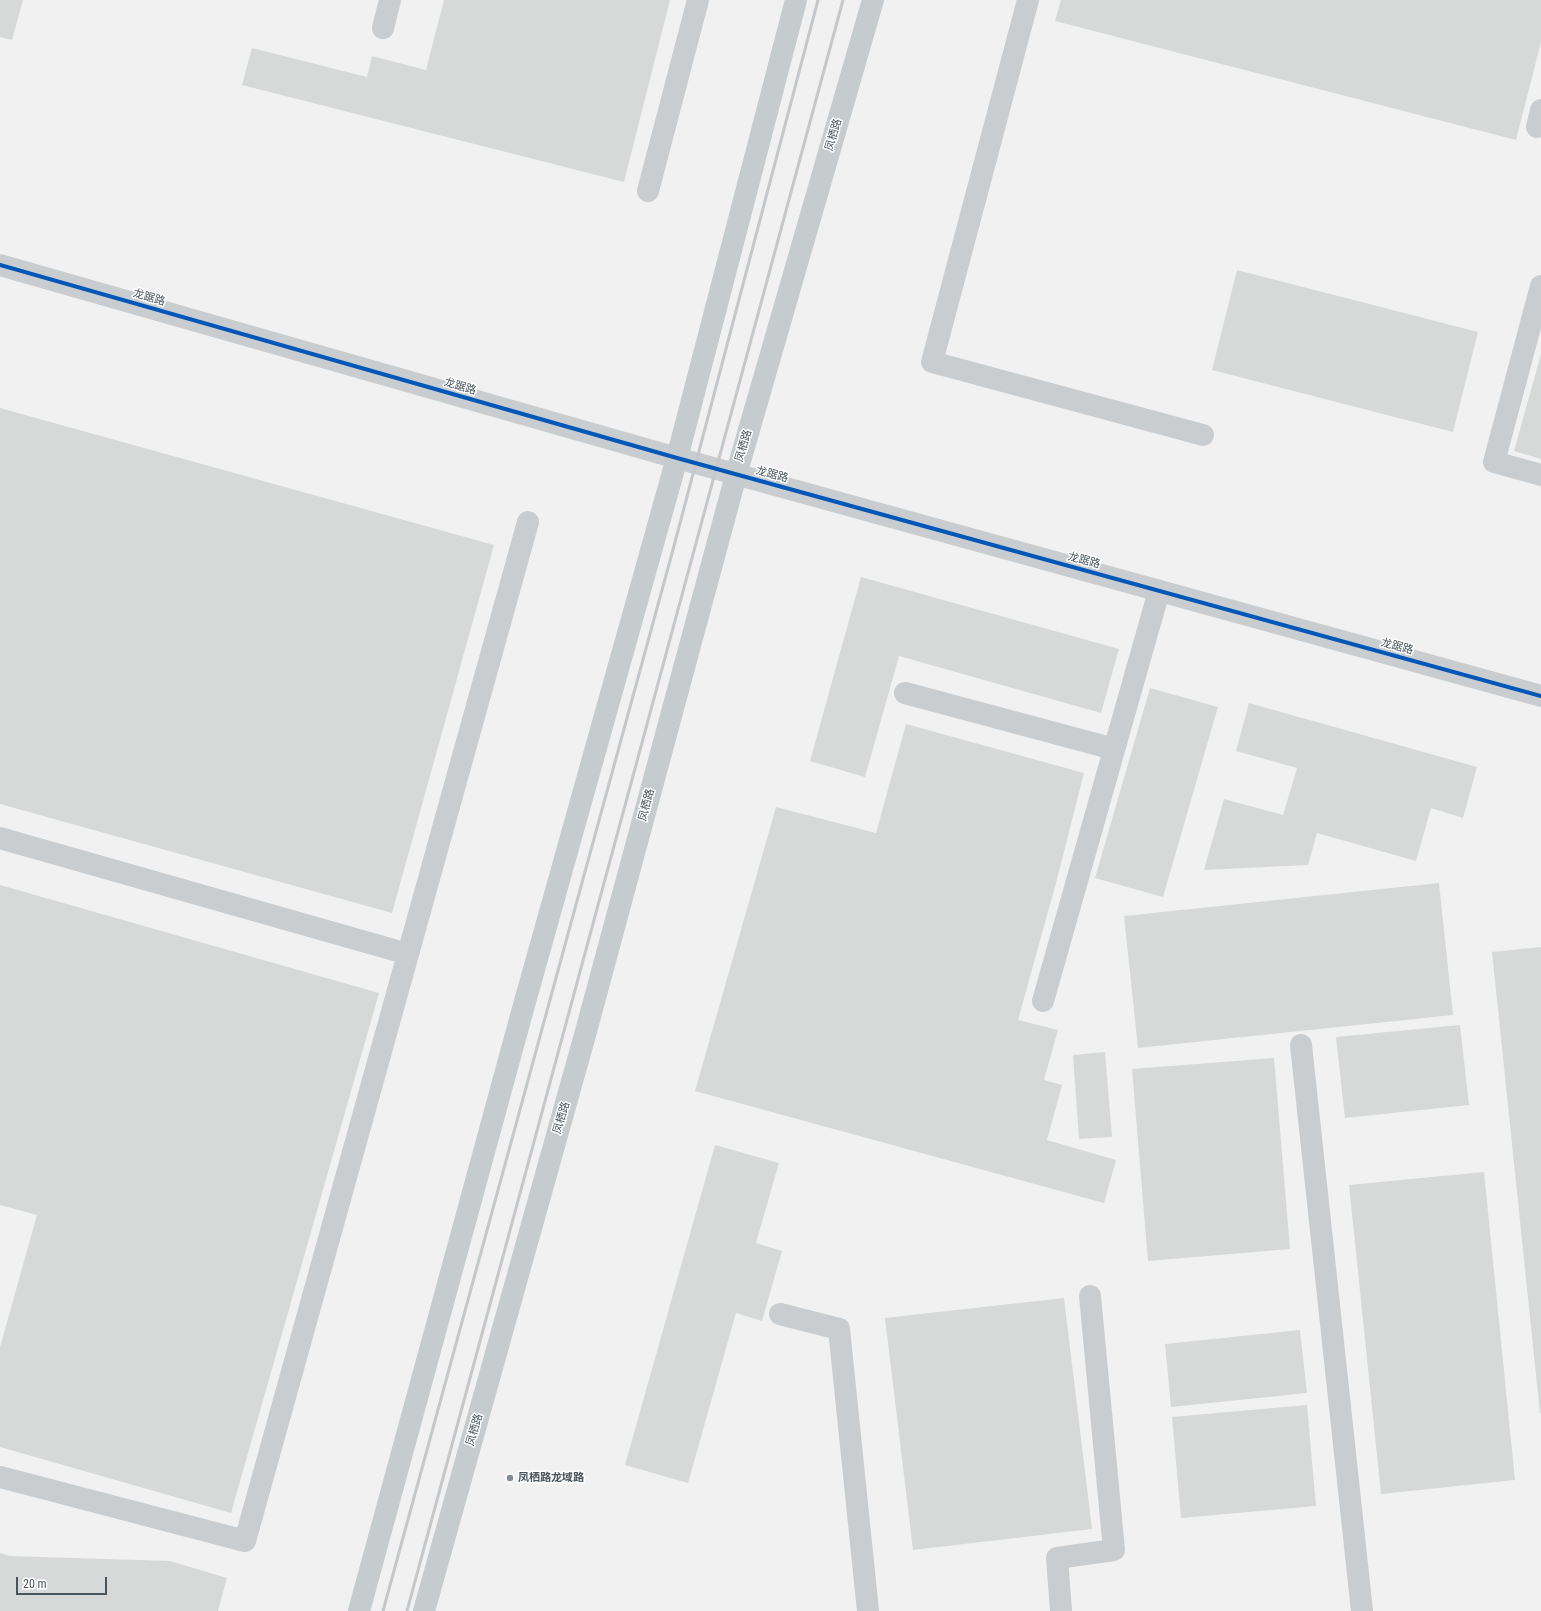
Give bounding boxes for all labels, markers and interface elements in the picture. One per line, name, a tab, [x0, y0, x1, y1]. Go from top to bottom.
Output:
street label: 凤栖路	[823, 117, 845, 153]
street label: 龙踞路	[131, 287, 167, 309]
street label: 龙踞路	[442, 376, 478, 398]
street label: 凤栖路	[733, 428, 755, 464]
street label: 龙踞路	[754, 464, 790, 486]
street label: 龙踞路	[1066, 550, 1102, 572]
street label: 龙踞路	[1379, 636, 1415, 658]
street label: 凤栖路	[636, 787, 658, 823]
street label: 凤栖路	[551, 1100, 573, 1136]
street label: 凤栖路	[464, 1412, 486, 1448]
place label: 凤栖路龙域路	[518, 1471, 584, 1485]
marker: 凤栖路龙域路	[505, 1473, 515, 1483]
scale bar	[18, 1569, 109, 1595]
text: 20 m	[23, 1577, 47, 1591]

